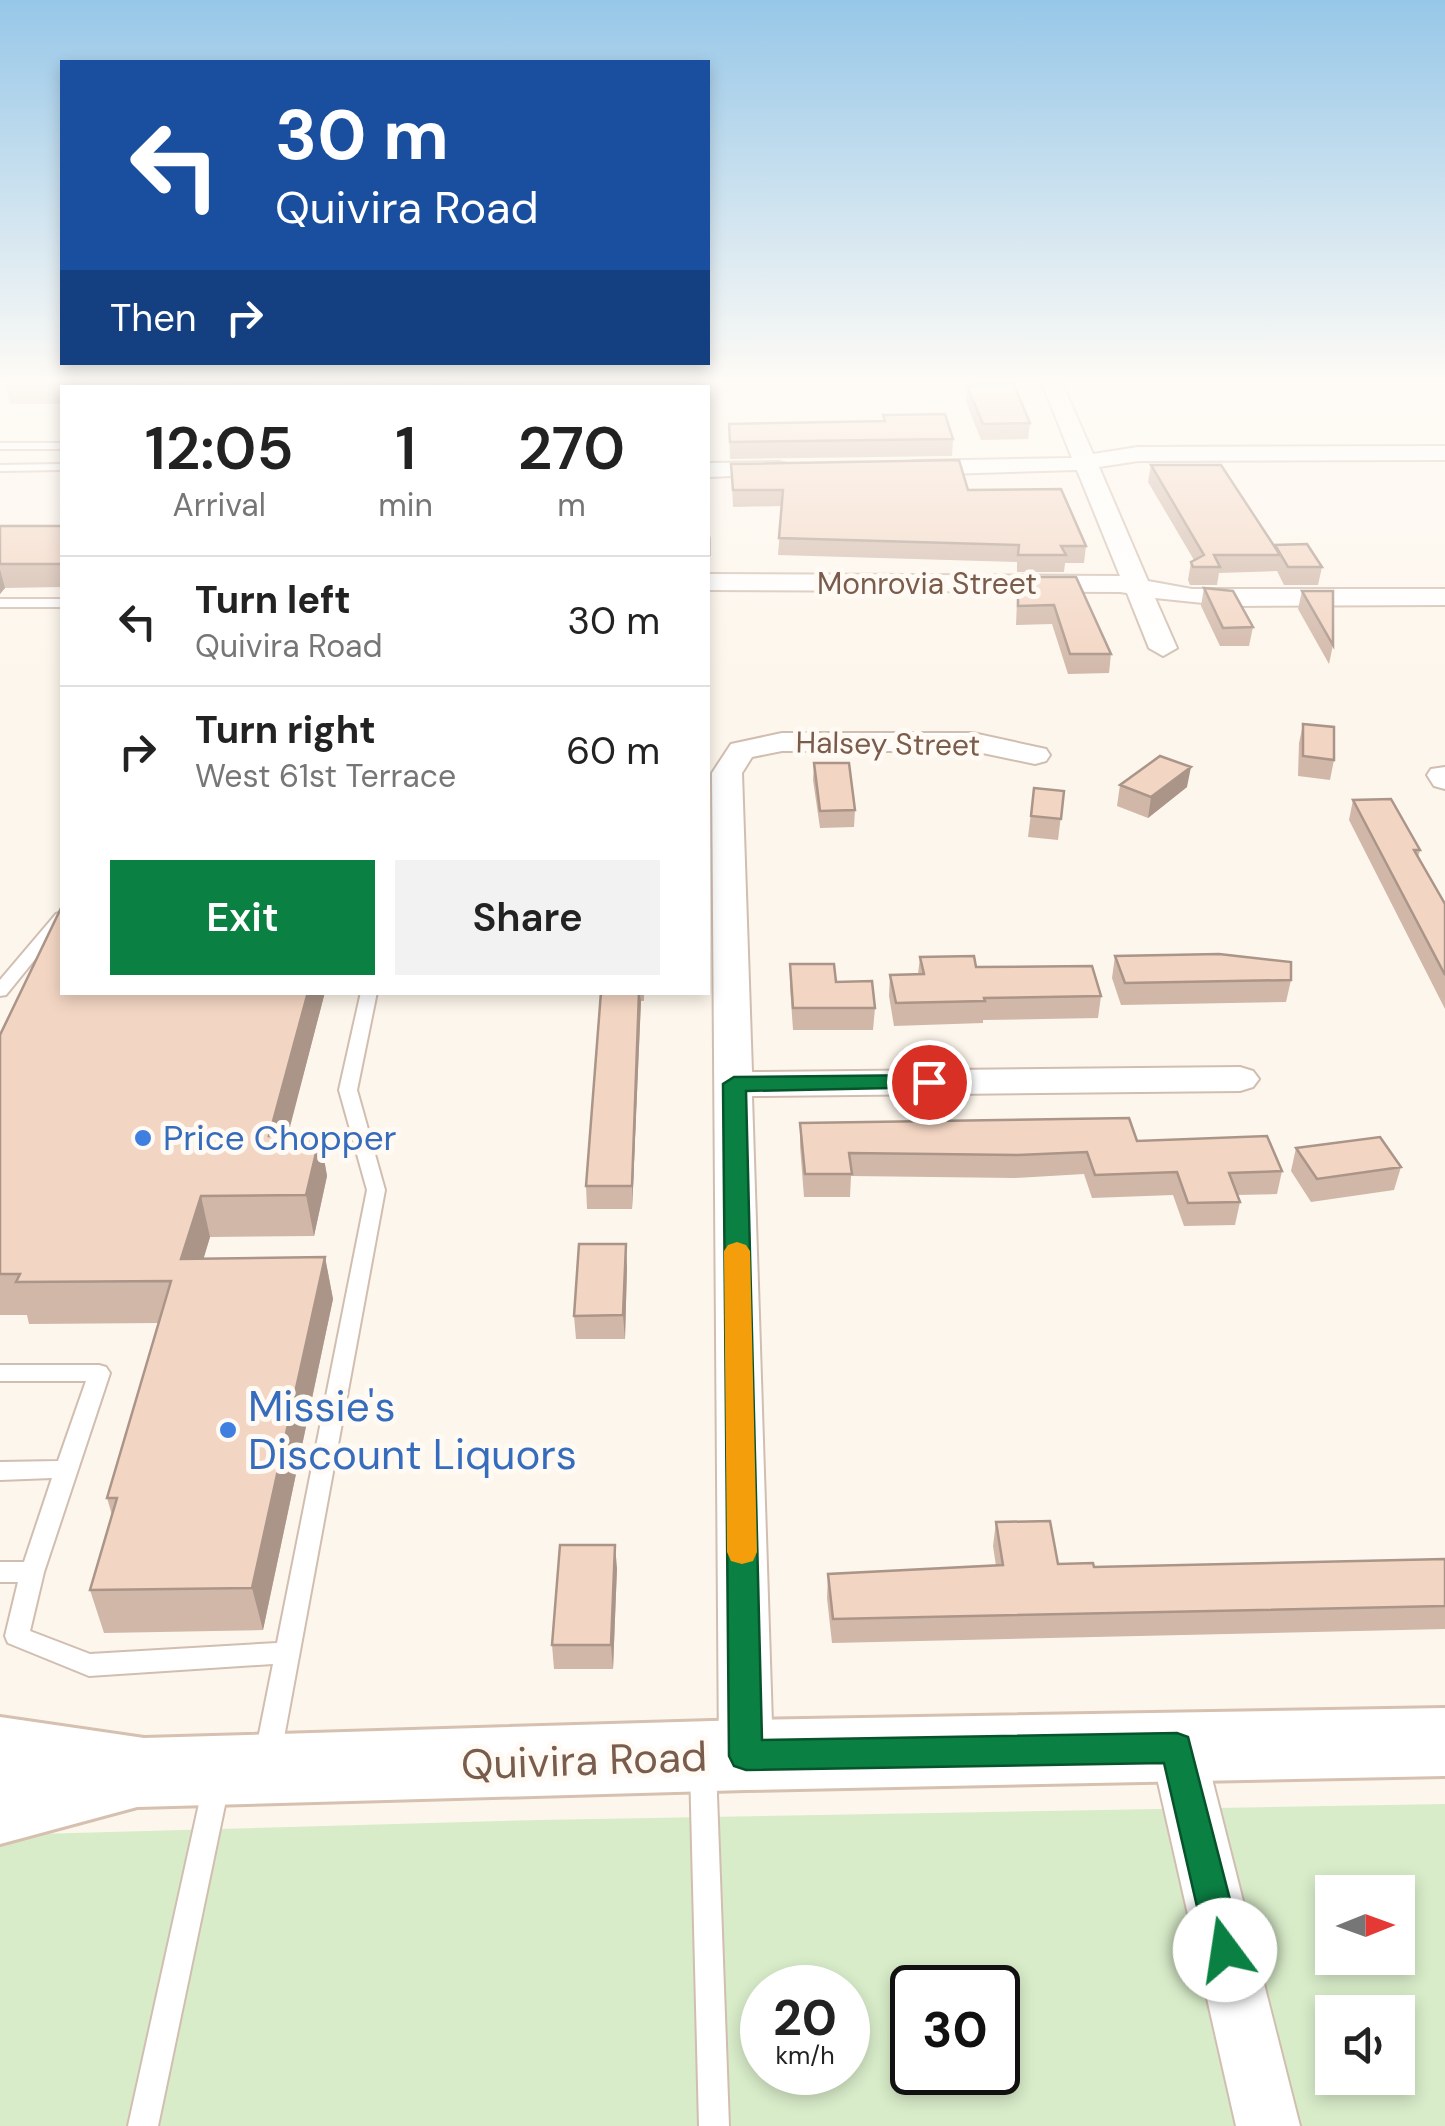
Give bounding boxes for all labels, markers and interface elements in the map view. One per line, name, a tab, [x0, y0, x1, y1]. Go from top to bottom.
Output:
text: 30 m	[275, 90, 449, 181]
icon: left	[110, 100, 240, 230]
text: Quivira Road	[275, 178, 539, 237]
icon: right	[217, 290, 272, 345]
text: Then	[110, 293, 197, 343]
text: 12:05	[145, 409, 294, 488]
text: 1	[395, 409, 416, 488]
text: 270	[518, 409, 625, 488]
text: Arrival	[173, 484, 266, 526]
text: min	[378, 484, 433, 526]
text: m	[557, 484, 586, 526]
street label: Monrovia Street	[817, 564, 1037, 603]
text: Turn left	[195, 575, 351, 625]
icon: left	[110, 594, 165, 649]
text: 30 m	[568, 596, 660, 646]
text: Quivira Road	[195, 625, 383, 667]
text: Turn right	[195, 705, 376, 755]
street label: Halsey Street	[795, 722, 981, 765]
icon: right	[110, 724, 165, 779]
text: 60 m	[566, 726, 660, 776]
text: West 61st Terrace	[195, 755, 456, 797]
button: Exit	[110, 860, 375, 975]
button: Share	[395, 860, 660, 975]
pin	[887, 1040, 972, 1125]
icon: arrive	[902, 1055, 957, 1110]
place label: Price Chopper	[163, 1115, 397, 1161]
marker: Price Chopper	[132, 1127, 154, 1149]
place label: Missie's Discount Liquors	[248, 1379, 577, 1482]
marker: Missie's Discount Liquors	[217, 1419, 239, 1441]
street label: Quivira Road	[460, 1729, 708, 1792]
north arrow	[1315, 1875, 1415, 1975]
map controls	[1315, 1875, 1415, 2095]
position arrow	[1173, 1898, 1277, 2002]
speed limit sign: 30	[890, 1965, 1020, 2095]
text: 20	[773, 1985, 837, 2051]
button: sound	[1315, 1995, 1415, 2095]
text: km/h	[775, 2039, 835, 2072]

